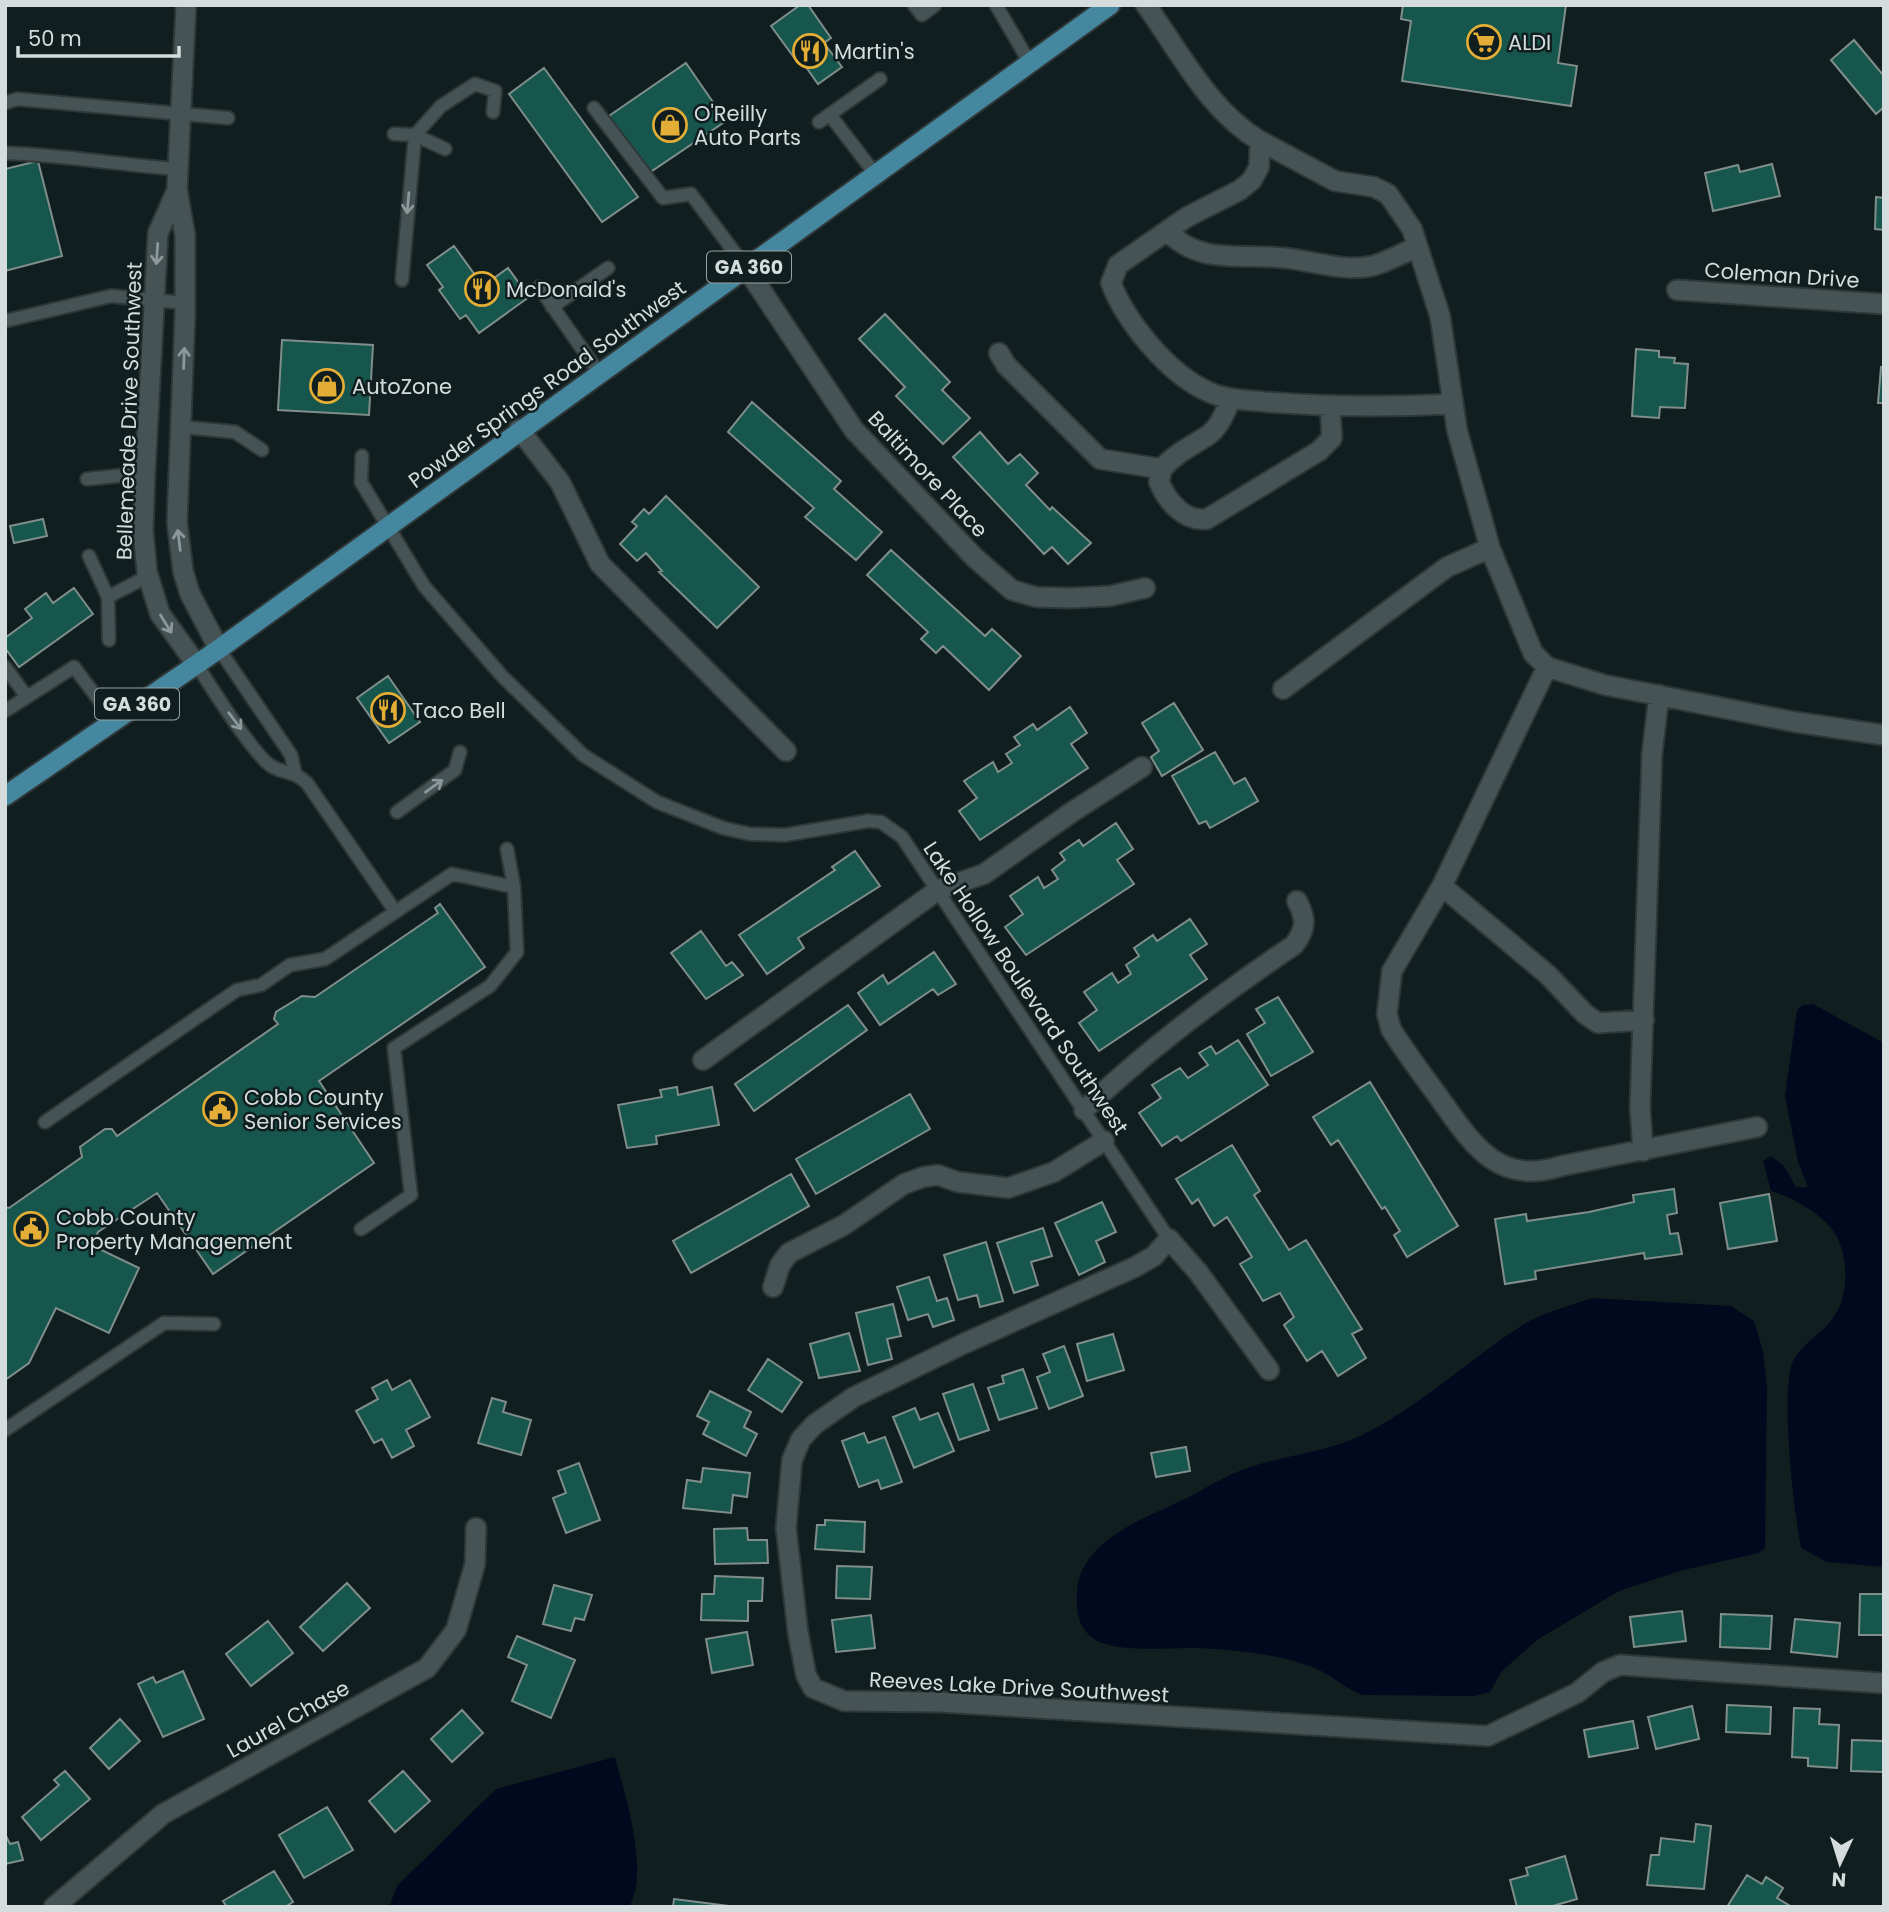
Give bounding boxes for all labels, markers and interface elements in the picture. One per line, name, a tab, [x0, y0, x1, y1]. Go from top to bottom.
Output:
scale bar	[18, 14, 178, 58]
supermarket icon: ALDI	[1465, 23, 1503, 61]
text: 50 m	[28, 24, 82, 53]
place label: ALDI	[1508, 28, 1551, 57]
restaurant icon: Martin's	[791, 32, 829, 70]
place label: Martin's	[834, 37, 915, 66]
place label: O'Reilly Auto Parts	[694, 99, 801, 152]
shop icon: O'Reilly Auto Parts	[651, 106, 689, 144]
one-way arrow	[401, 191, 414, 214]
one-way arrow	[150, 242, 163, 264]
road number: GA 360	[707, 252, 791, 282]
street label: Coleman Drive	[1703, 255, 1861, 295]
street label: Bellemeade Drive Southwest	[109, 261, 149, 561]
restaurant icon: McDonald's	[463, 270, 501, 308]
street label: Powder Springs Road Southwest	[402, 273, 692, 495]
place label: McDonald's	[506, 275, 626, 304]
one-way arrow	[177, 347, 190, 370]
shop icon: AutoZone	[308, 367, 346, 405]
place label: AutoZone	[352, 372, 452, 401]
street label: Baltimore Place	[862, 404, 994, 544]
one-way arrow	[172, 529, 185, 552]
one-way arrow	[159, 613, 173, 633]
road number: GA 360	[95, 688, 179, 720]
restaurant icon: Taco Bell	[369, 691, 407, 729]
place label: Taco Bell	[412, 696, 506, 725]
one-way arrow	[228, 711, 242, 730]
one-way arrow	[424, 779, 443, 793]
street label: Lake Hollow Boulevard Southwest	[917, 836, 1135, 1140]
place label: Cobb County Senior Services	[244, 1083, 402, 1136]
public building icon: Cobb County Senior Services	[201, 1090, 239, 1128]
place label: Cobb County Property Management	[56, 1203, 292, 1256]
public building icon: Cobb County Property Management	[12, 1210, 50, 1248]
street label: Reeves Lake Drive Southwest	[868, 1665, 1170, 1709]
street label: Laurel Chase	[221, 1673, 355, 1765]
north arrow	[1805, 1828, 1875, 1898]
text: N	[1831, 1865, 1847, 1893]

